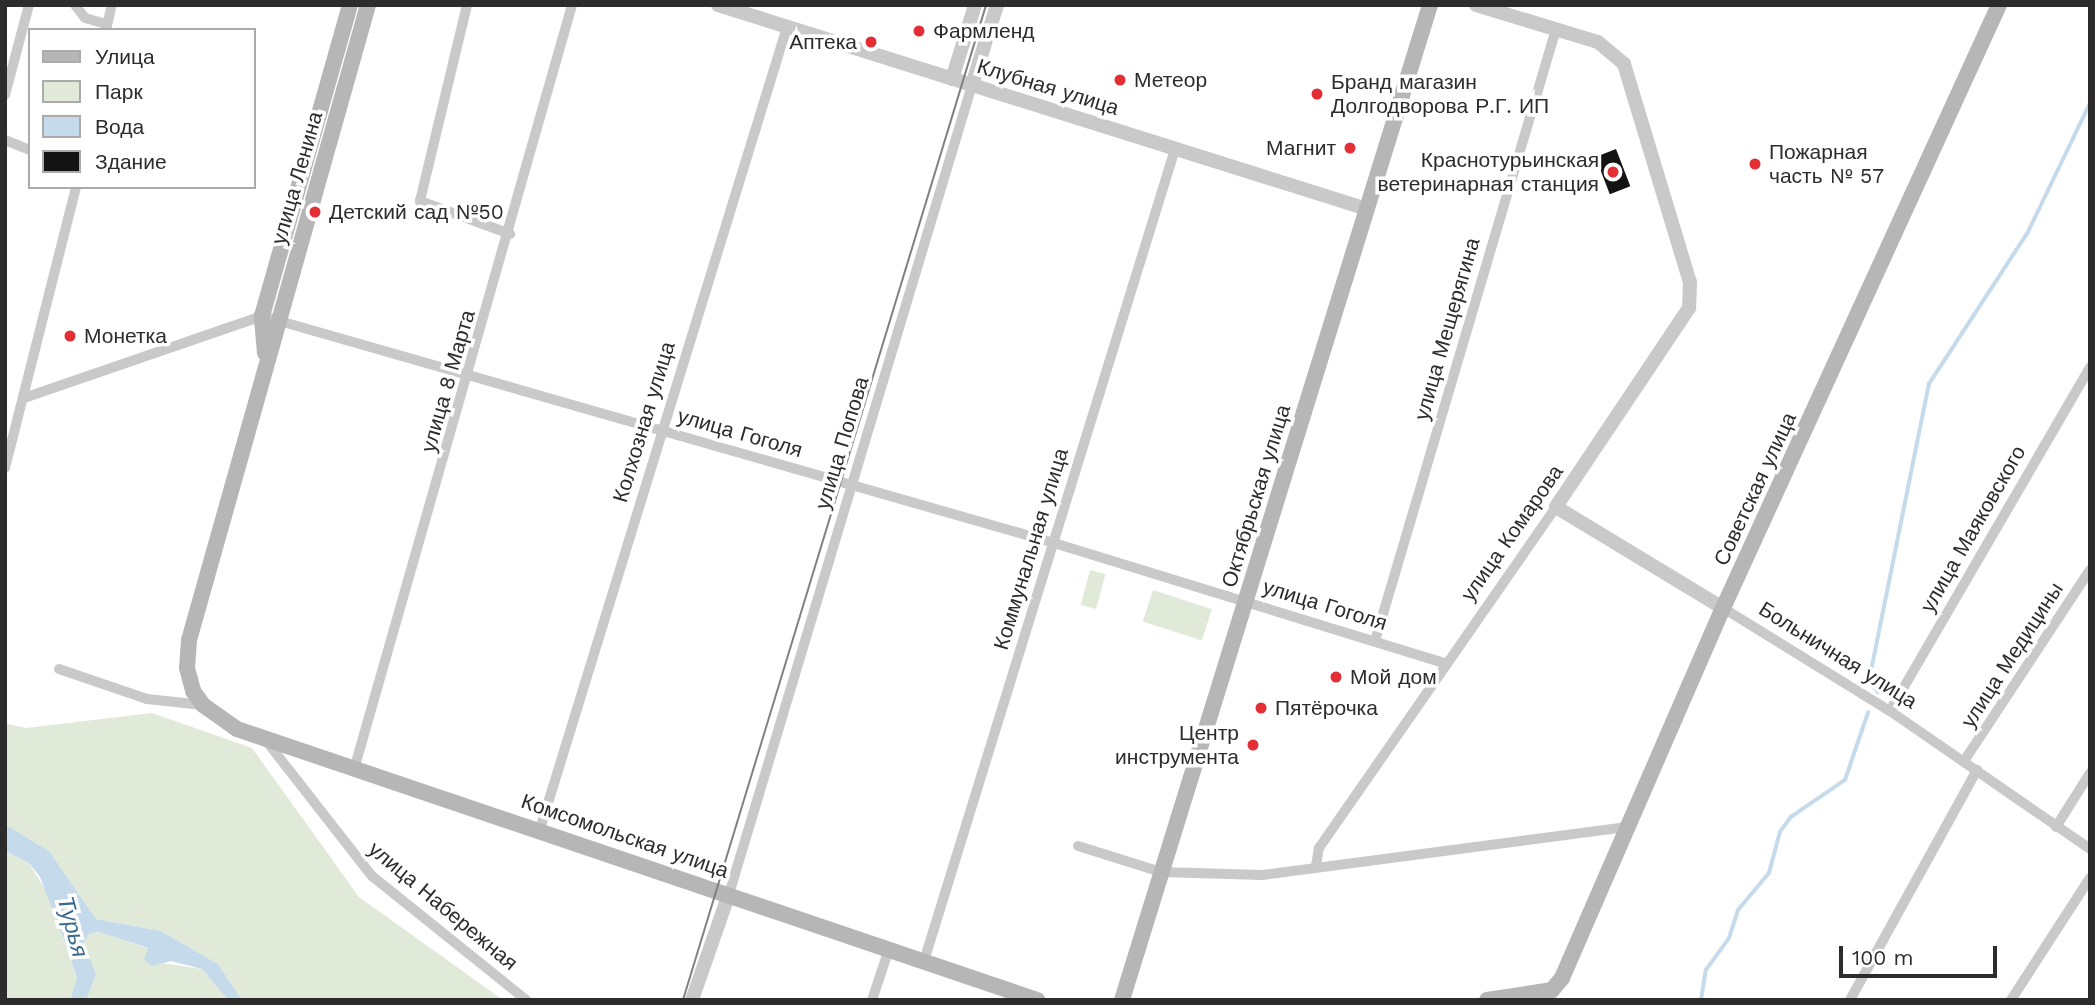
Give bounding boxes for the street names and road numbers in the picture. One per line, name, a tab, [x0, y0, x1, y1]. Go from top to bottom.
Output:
street label: Клубная улица	[974, 53, 1122, 121]
street label: улица Ленина	[266, 109, 328, 247]
street label: улица Мещерягина	[1409, 235, 1485, 423]
street label: улица 8 Марта	[416, 307, 480, 455]
street label: Колхозная улица	[608, 339, 680, 505]
street label: улица Попова	[810, 374, 874, 512]
street label: Октябрьская улица	[1216, 402, 1296, 590]
street label: улица Гоголя	[675, 403, 805, 463]
street label: Советская улица	[1708, 408, 1802, 570]
street label: улица Маяковского	[1915, 441, 2031, 617]
street label: Коммунальная улица	[988, 445, 1074, 653]
street label: улица Комарова	[1456, 460, 1568, 606]
street label: улица Гоголя	[1260, 574, 1390, 636]
street label: улица Медицины	[1956, 578, 2068, 732]
street label: Больничная улица	[1754, 596, 1922, 714]
street label: Комсомольская улица	[518, 789, 732, 883]
street label: улица Набережная	[363, 836, 523, 976]

